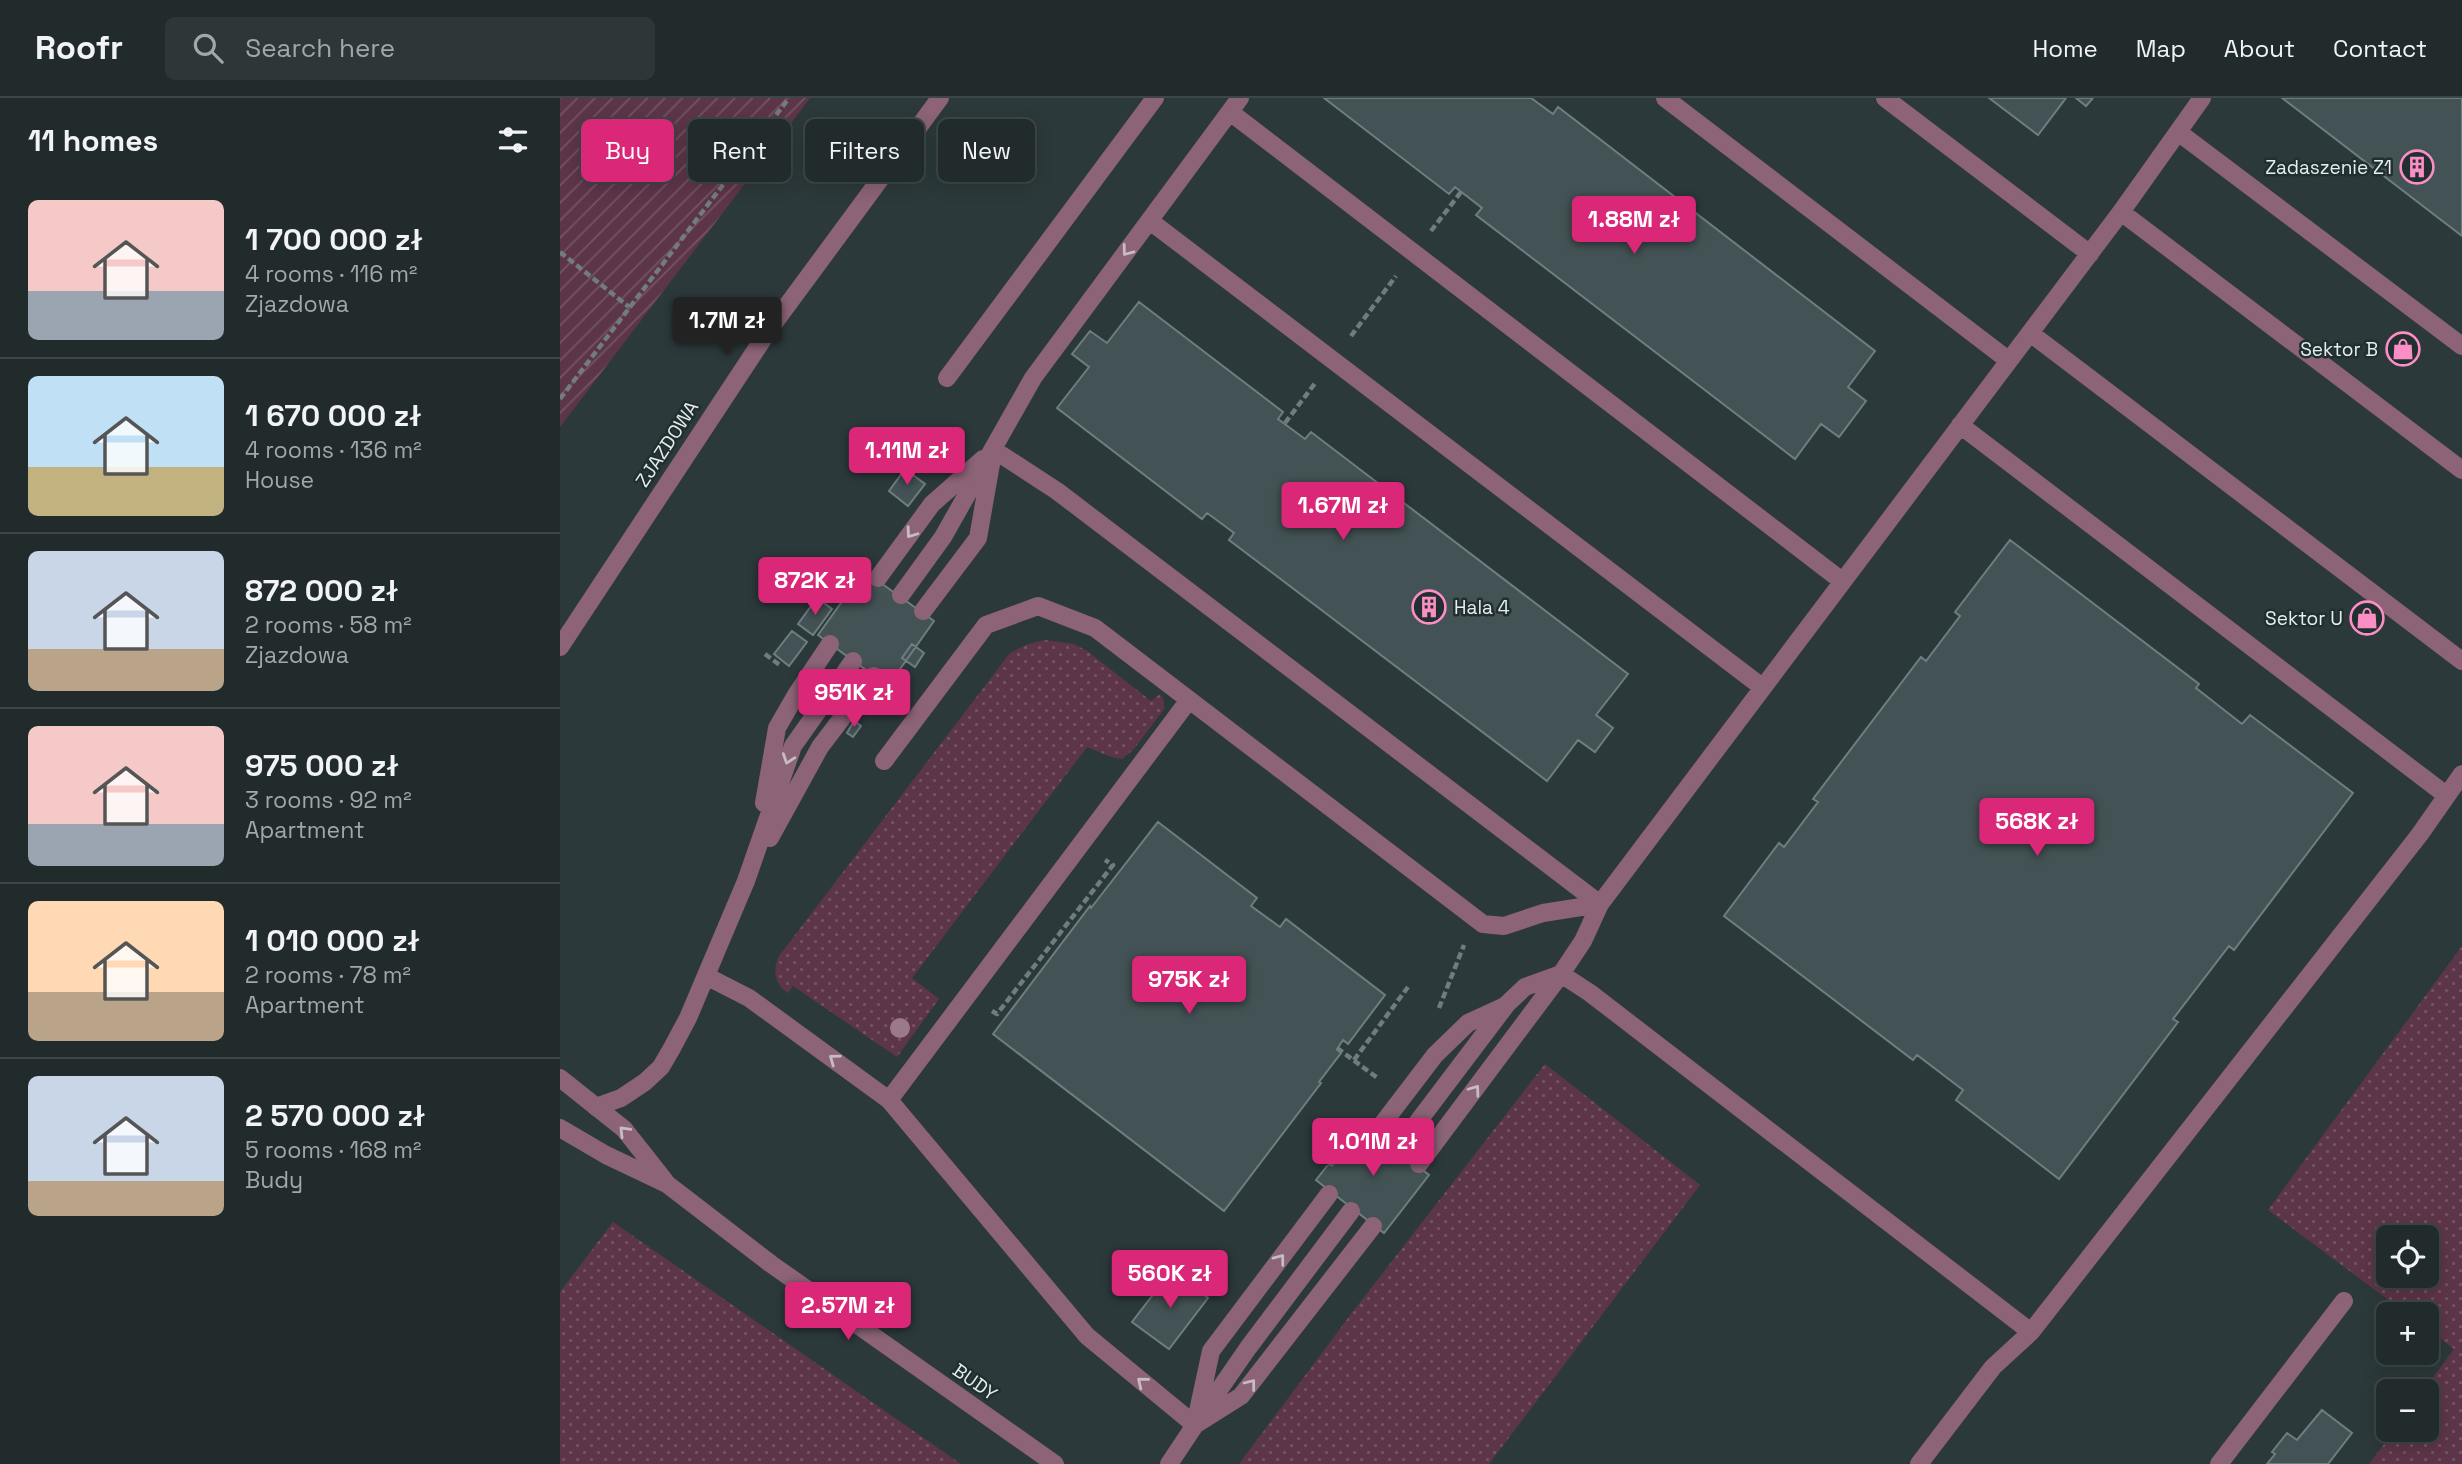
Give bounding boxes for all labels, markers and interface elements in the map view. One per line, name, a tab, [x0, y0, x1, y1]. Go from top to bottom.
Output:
search box	[165, 17, 655, 80]
text: Roofr	[35, 27, 123, 69]
icon: search	[189, 29, 227, 67]
text: Search here	[245, 31, 395, 65]
text: Home	[2032, 33, 2098, 64]
text: Map	[2136, 33, 2186, 64]
text: About	[2224, 33, 2295, 64]
text: Contact	[2333, 33, 2427, 64]
chip: Buy	[581, 119, 674, 182]
chip: Rent	[688, 119, 791, 182]
chip: Filters	[805, 119, 924, 182]
chip: New	[938, 119, 1035, 182]
text: 11 homes	[28, 121, 158, 160]
icon: filters	[494, 121, 532, 159]
building icon: Zadaszenie Z1	[2398, 148, 2436, 186]
place label: Zadaszenie Z1	[2265, 155, 2392, 180]
pin: 1.88M zł	[1562, 197, 1706, 256]
text: 1.88M zł	[1588, 204, 1680, 234]
text: 1 700 000 zł	[245, 220, 423, 259]
icon: home	[84, 228, 168, 312]
one-way arrow	[1123, 244, 1135, 256]
text: 4 rooms · 116 m²	[245, 259, 417, 289]
text: Zjazdowa	[245, 289, 349, 319]
pin: 1.7M zł	[662, 298, 792, 357]
text: 1.7M zł	[689, 305, 765, 335]
shop icon: Sektor B	[2384, 330, 2422, 368]
place label: Sektor B	[2300, 337, 2378, 362]
text: 1 670 000 zł	[245, 396, 422, 435]
street label: ZJAZDOWA	[630, 396, 704, 492]
icon: home	[84, 404, 168, 488]
pin: 1.11M zł	[835, 428, 979, 487]
text: 4 rooms · 136 m²	[245, 435, 422, 465]
text: 1.11M zł	[865, 435, 949, 465]
text: House	[245, 465, 314, 495]
pin: 1.67M zł	[1271, 482, 1415, 542]
text: 1.67M zł	[1297, 490, 1389, 520]
one-way arrow	[907, 525, 919, 538]
pin: 872K zł	[750, 558, 880, 617]
text: 872K zł	[774, 565, 856, 595]
text: 872 000 zł	[245, 571, 398, 610]
icon: home	[84, 579, 168, 663]
building icon: Hala 4	[1410, 588, 1448, 626]
place label: Hala 4	[1454, 595, 1510, 620]
shop icon: Sektor U	[2348, 599, 2386, 637]
place label: Sektor U	[2265, 606, 2343, 631]
text: 2 rooms · 58 m²	[245, 610, 412, 640]
text: Zjazdowa	[245, 640, 349, 670]
pin: 951K zł	[789, 670, 919, 729]
text: 951K zł	[814, 677, 894, 707]
text: 975 000 zł	[245, 746, 399, 785]
one-way arrow	[782, 752, 796, 764]
icon: home	[84, 754, 168, 838]
text: 3 rooms · 92 m²	[245, 785, 412, 815]
pin: 568K zł	[1972, 798, 2102, 858]
text: 568K zł	[1995, 806, 2079, 836]
text: Apartment	[245, 815, 365, 845]
text: 1 010 000 zł	[245, 921, 420, 960]
icon: home	[84, 929, 168, 1013]
pin: 975K zł	[1124, 956, 1254, 1016]
text: 2 rooms · 78 m²	[245, 960, 411, 990]
text: 975K zł	[1148, 964, 1230, 994]
text: Apartment	[245, 990, 365, 1020]
one-way arrow	[829, 1055, 842, 1068]
one-way arrow	[1466, 1085, 1479, 1098]
text: 2 570 000 zł	[245, 1096, 425, 1135]
icon: home	[84, 1104, 168, 1188]
pin: 1.01M zł	[1301, 1118, 1445, 1178]
one-way arrow	[619, 1126, 632, 1139]
text: 1.01M zł	[1328, 1126, 1418, 1156]
text: 5 rooms · 168 m²	[245, 1135, 422, 1165]
text: Budy	[245, 1165, 303, 1195]
map controls	[2376, 1225, 2439, 1442]
button: locate	[2376, 1225, 2439, 1288]
pin: 560K zł	[1105, 1250, 1235, 1310]
one-way arrow	[1272, 1254, 1285, 1267]
text: 560K zł	[1128, 1258, 1212, 1288]
pin: 2.57M zł	[776, 1282, 920, 1342]
text: 2.57M zł	[801, 1290, 895, 1320]
button: +	[2376, 1302, 2439, 1365]
street label: BUDY	[948, 1358, 1003, 1406]
one-way arrow	[1138, 1377, 1150, 1390]
one-way arrow	[1243, 1379, 1255, 1392]
button: −	[2376, 1379, 2439, 1442]

